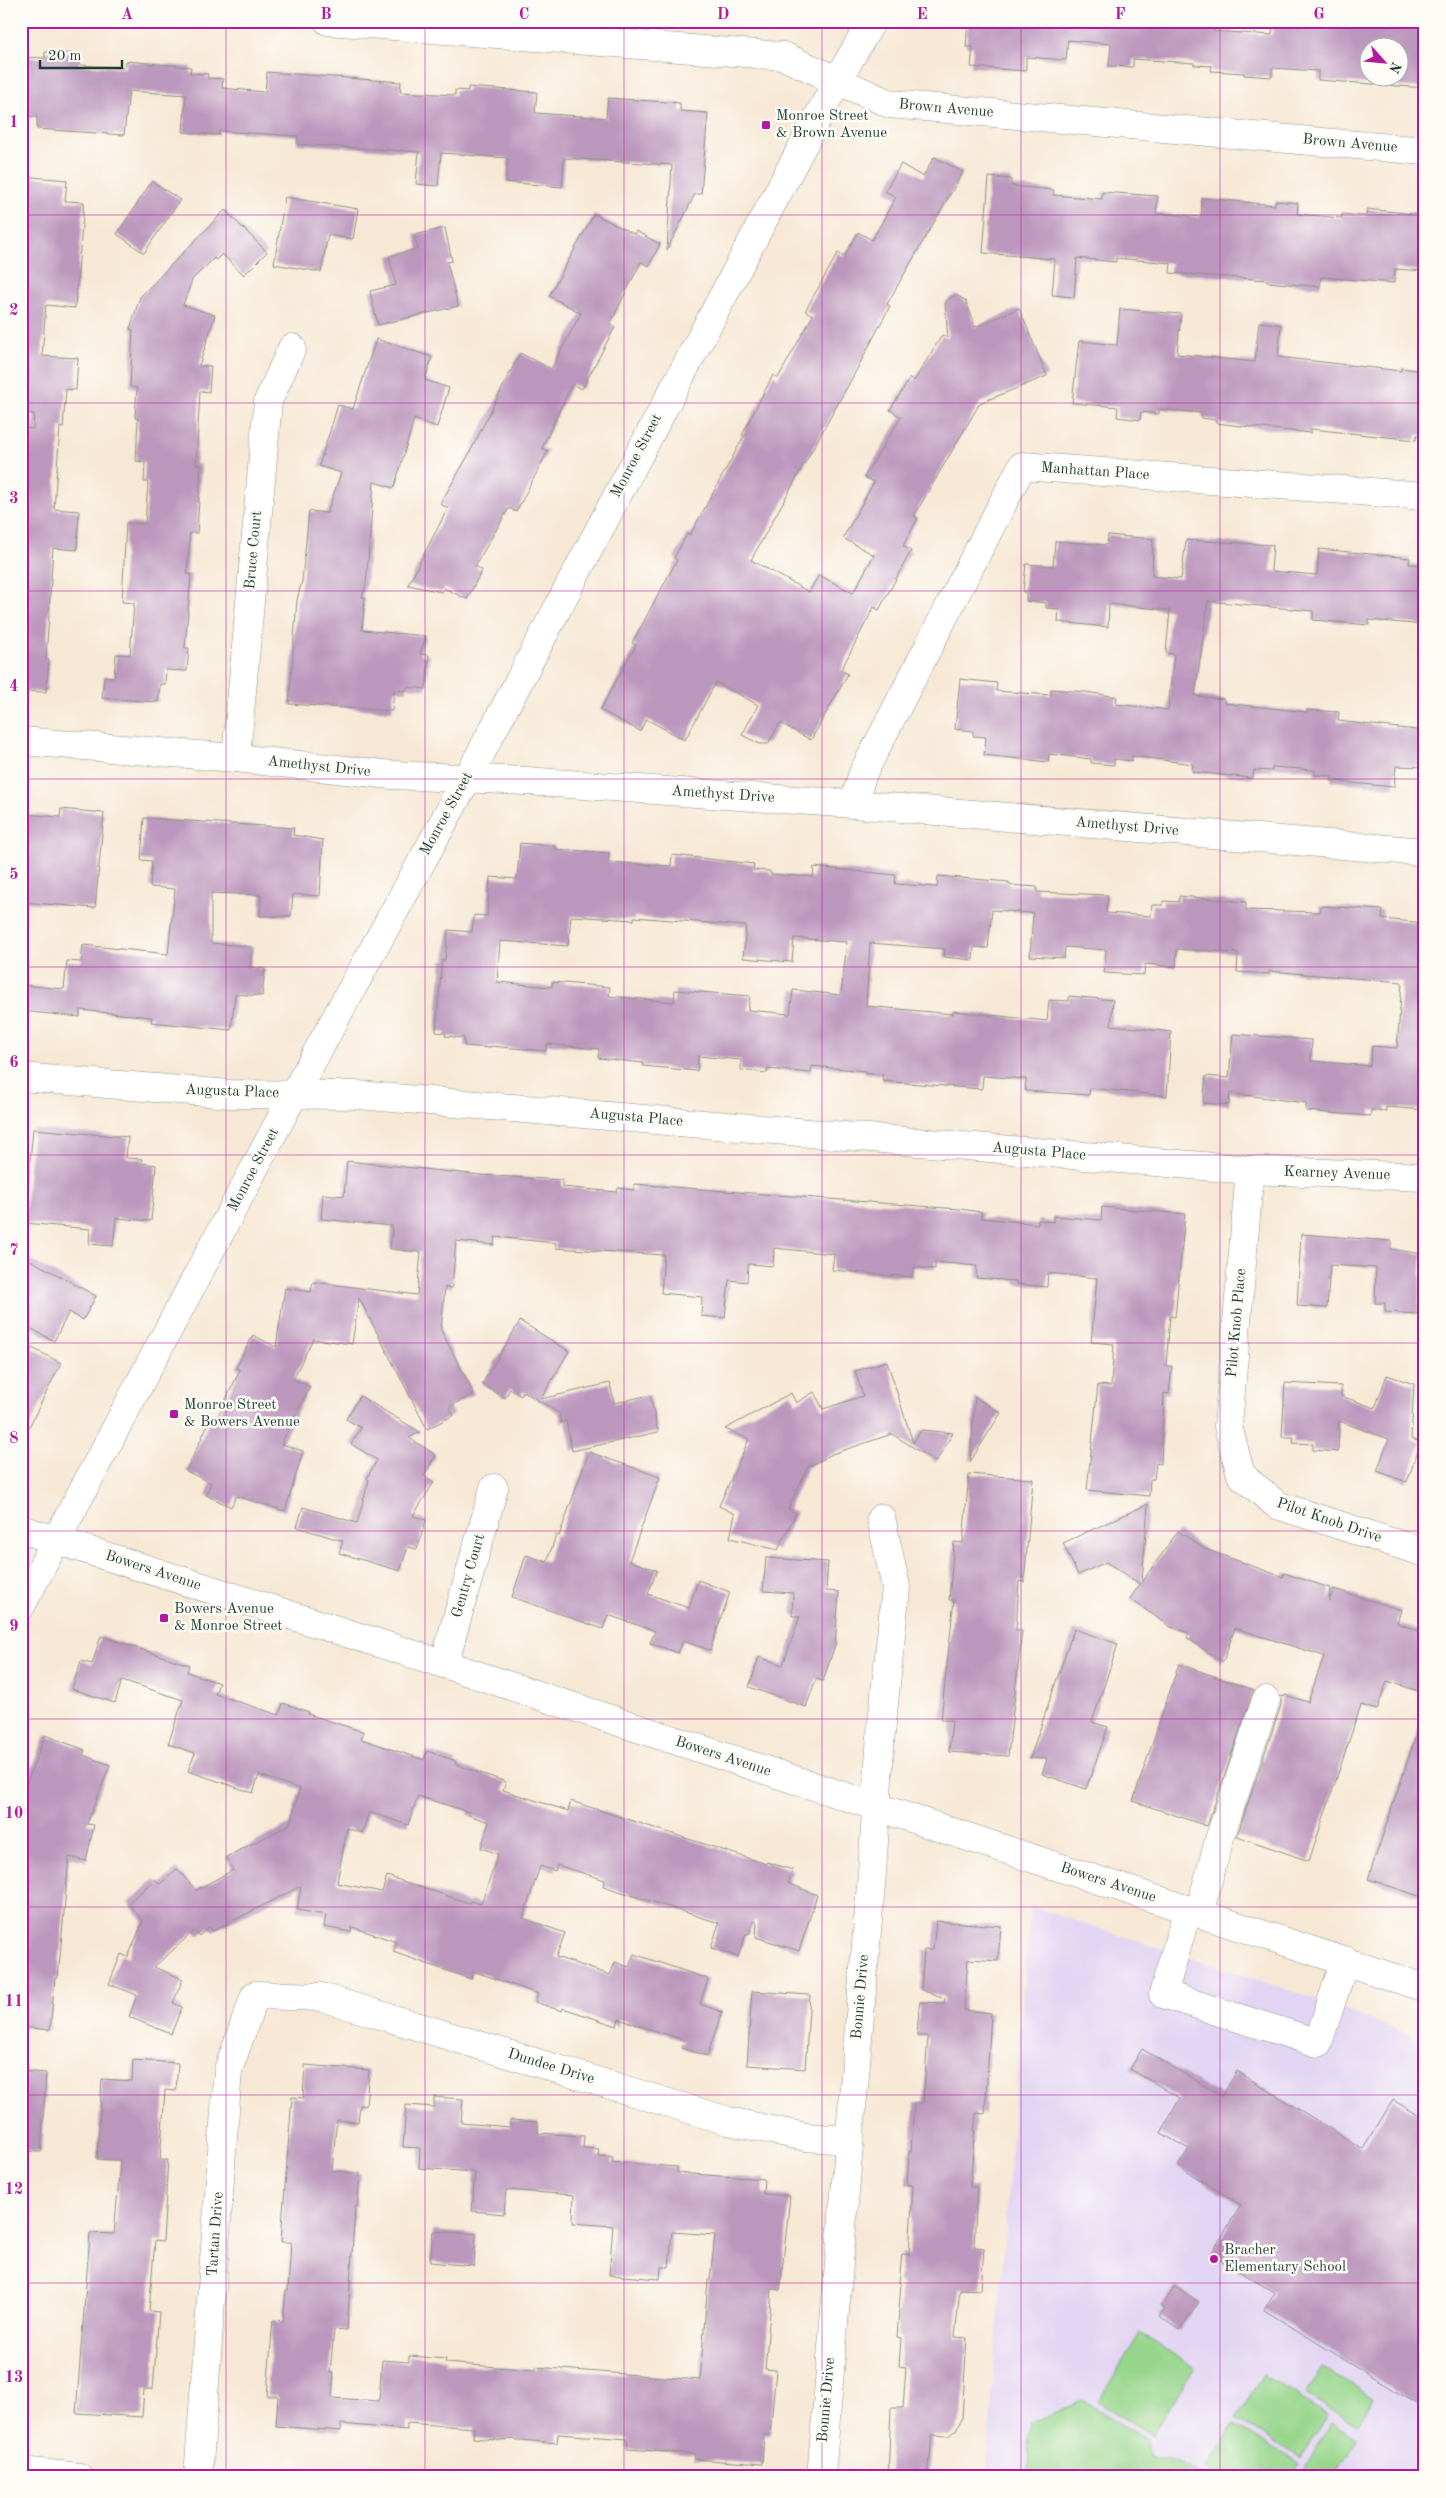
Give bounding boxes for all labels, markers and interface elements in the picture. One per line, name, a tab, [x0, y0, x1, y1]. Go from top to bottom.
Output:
text: A	[121, 7, 133, 23]
text: B	[320, 7, 332, 23]
text: C	[519, 7, 529, 23]
text: D	[717, 7, 729, 23]
text: E	[916, 7, 928, 23]
text: F	[1115, 7, 1126, 23]
text: G	[1313, 7, 1325, 23]
scale bar	[40, 38, 122, 70]
north arrow	[1358, 38, 1408, 88]
text: 20 m	[48, 49, 82, 64]
text: N	[1386, 60, 1403, 76]
street label: Brown Avenue	[898, 97, 994, 121]
place label: Monroe Street & Brown Avenue	[776, 109, 887, 141]
text: 1	[9, 115, 19, 131]
marker: Monroe Street & Brown Avenue	[760, 119, 772, 131]
street label: Brown Avenue	[1302, 132, 1398, 156]
text: 2	[9, 303, 19, 319]
street label: Monroe Street	[609, 412, 665, 500]
street label: Manhattan Place	[1040, 461, 1150, 483]
text: 3	[9, 491, 19, 507]
street label: Bruce Court	[243, 510, 265, 590]
text: 4	[9, 679, 19, 695]
street label: Amethyst Drive	[267, 754, 371, 780]
street label: Monroe Street	[418, 770, 476, 858]
street label: Amethyst Drive	[671, 784, 775, 806]
street label: Amethyst Drive	[1075, 815, 1179, 839]
text: 5	[9, 867, 19, 883]
text: 6	[9, 1055, 19, 1071]
street label: Augusta Place	[185, 1083, 279, 1101]
street label: Augusta Place	[588, 1106, 684, 1130]
street label: Monroe Street	[226, 1126, 282, 1214]
street label: Augusta Place	[991, 1140, 1087, 1164]
street label: Kearney Avenue	[1283, 1165, 1391, 1183]
text: 7	[9, 1243, 19, 1259]
street label: Pilot Knob Place	[1225, 1268, 1249, 1378]
place label: Monroe Street & Bowers Avenue	[184, 1398, 300, 1430]
marker: Monroe Street & Bowers Avenue	[168, 1408, 180, 1420]
text: 8	[9, 1431, 19, 1447]
street label: Pilot Knob Drive	[1275, 1496, 1384, 1546]
street label: Gentry Court	[450, 1532, 488, 1620]
street label: Bowers Avenue	[103, 1548, 203, 1594]
place label: Bowers Avenue & Monroe Street	[174, 1602, 283, 1634]
marker: Bowers Avenue & Monroe Street	[158, 1612, 170, 1624]
text: 9	[9, 1619, 19, 1635]
street label: Bowers Avenue	[673, 1734, 773, 1780]
text: 10	[5, 1806, 23, 1822]
street label: Bowers Avenue	[1058, 1860, 1158, 1906]
street label: Bonnie Drive	[850, 1954, 872, 2040]
text: 11	[5, 1994, 23, 2010]
street label: Dundee Drive	[506, 2047, 596, 2087]
text: 12	[5, 2182, 23, 2198]
street label: Tartan Drive	[206, 2191, 226, 2277]
place label: Bracher Elementary School	[1224, 2243, 1346, 2275]
marker: Bracher Elementary School	[1208, 2253, 1220, 2265]
street label: Bonnie Drive	[816, 2357, 838, 2443]
text: 13	[5, 2370, 23, 2386]

